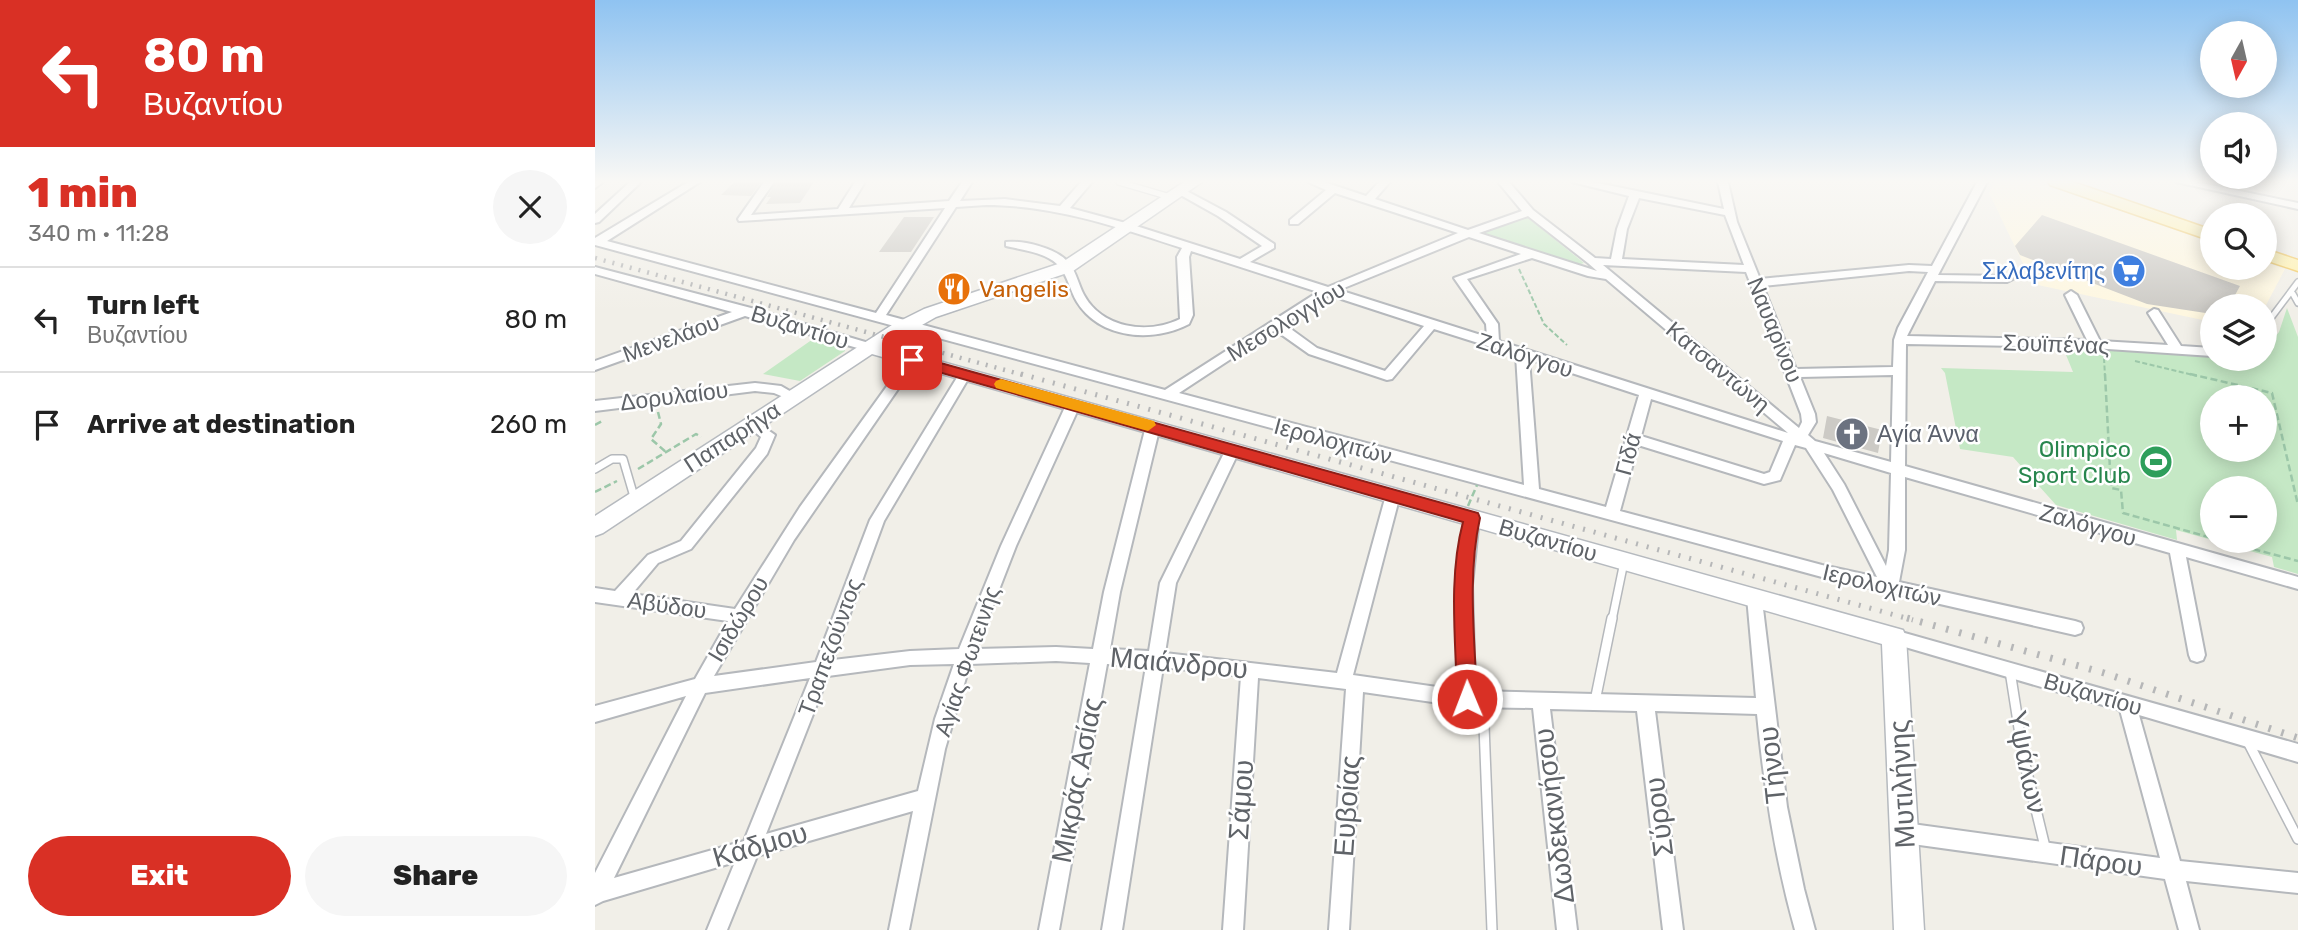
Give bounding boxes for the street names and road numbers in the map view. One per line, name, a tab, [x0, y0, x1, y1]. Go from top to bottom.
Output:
street label: Ναυαρίνου	[1741, 273, 1809, 387]
street label: Μεσολογγίου	[1222, 275, 1350, 367]
street label: Βυζαντίου	[748, 299, 852, 355]
street label: Μενελάου	[619, 308, 723, 368]
street label: Κατσαντώνη	[1660, 315, 1776, 419]
street label: Ζαλόγγου	[1473, 326, 1577, 384]
street label: Σουϊπένας	[2002, 328, 2110, 360]
street label: Δορυλαίου	[618, 375, 730, 417]
street label: Παπαρήγα	[678, 395, 786, 479]
street label: Ιερολοχιτών	[1271, 412, 1395, 470]
street label: Γιδά	[1609, 430, 1647, 478]
street label: Ζαλόγγου	[2036, 498, 2140, 552]
street label: Βυζαντίου	[1496, 513, 1600, 567]
street label: Ιερολοχιτών	[1820, 558, 1944, 612]
street label: Ισιδώρου	[702, 571, 774, 667]
street label: Τραπεζούντος	[792, 574, 868, 720]
street label: Αγίας Φωτεινής	[928, 582, 1006, 740]
street label: Αβύδου	[626, 586, 708, 624]
street label: Μαιάνδρου	[1109, 641, 1249, 685]
street label: Βυζαντίου	[2041, 667, 2145, 721]
street label: Μικράς Ασίας	[1045, 694, 1109, 866]
street label: Υψάλων	[2000, 708, 2054, 816]
street label: Μυτιλήνης	[1882, 719, 1922, 849]
street label: Τήνου	[1752, 725, 1792, 805]
street label: Δωδεκανήσου	[1527, 727, 1581, 905]
street label: Ευβοίας	[1327, 754, 1367, 858]
street label: Σάμου	[1222, 759, 1260, 841]
street label: Σύρου	[1638, 776, 1680, 858]
street label: Κάδμου	[709, 816, 811, 874]
street label: Πάρου	[2057, 839, 2145, 883]

